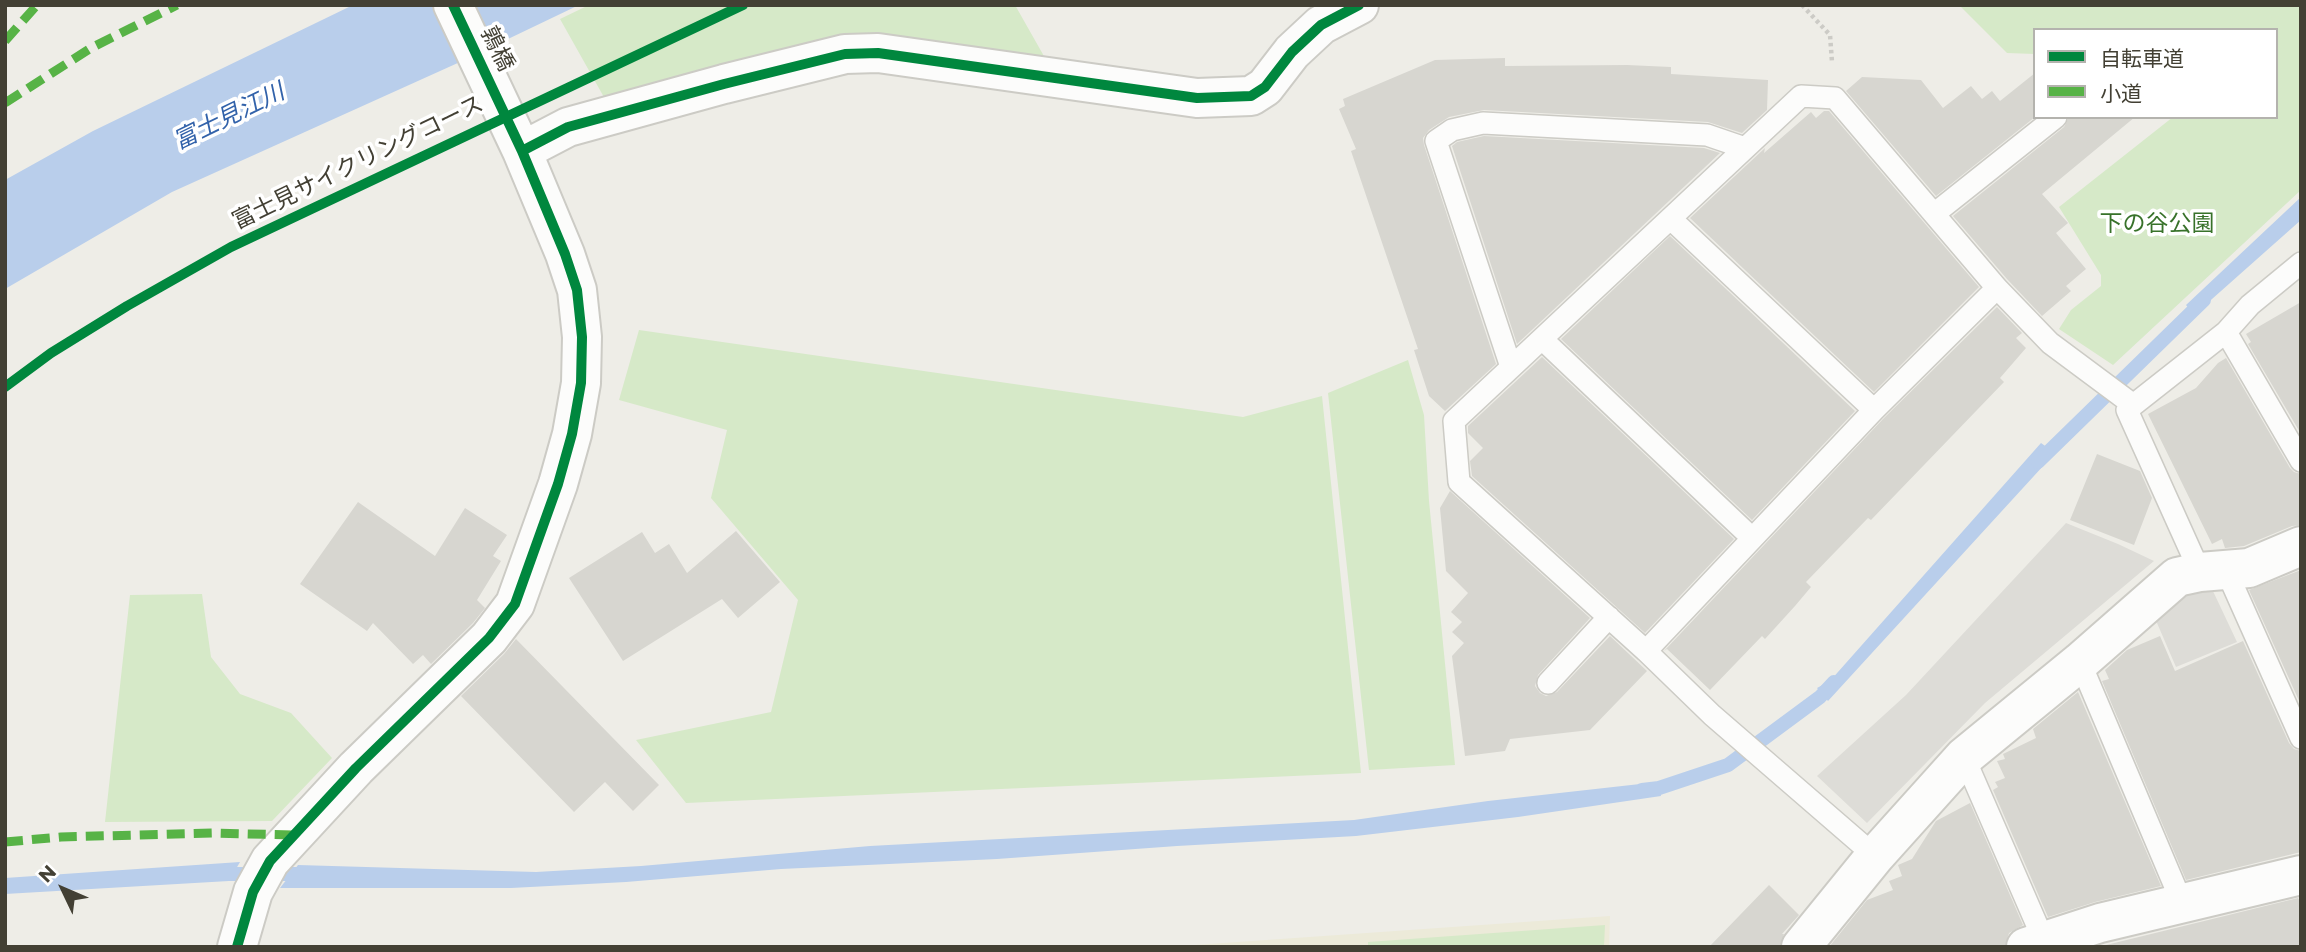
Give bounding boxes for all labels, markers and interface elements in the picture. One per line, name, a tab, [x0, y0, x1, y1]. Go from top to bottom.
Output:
street label: 鶉橋	[475, 22, 519, 76]
legend	[2033, 28, 2278, 119]
text: 自転車道	[2100, 46, 2184, 71]
water label: 富士見江川	[169, 78, 289, 156]
text: 小道	[2100, 81, 2142, 106]
street label: 富士見サイクリングコース	[228, 90, 488, 236]
park label: 下の谷公園	[2100, 210, 2214, 238]
north arrow	[28, 854, 98, 924]
text: N	[34, 861, 61, 888]

